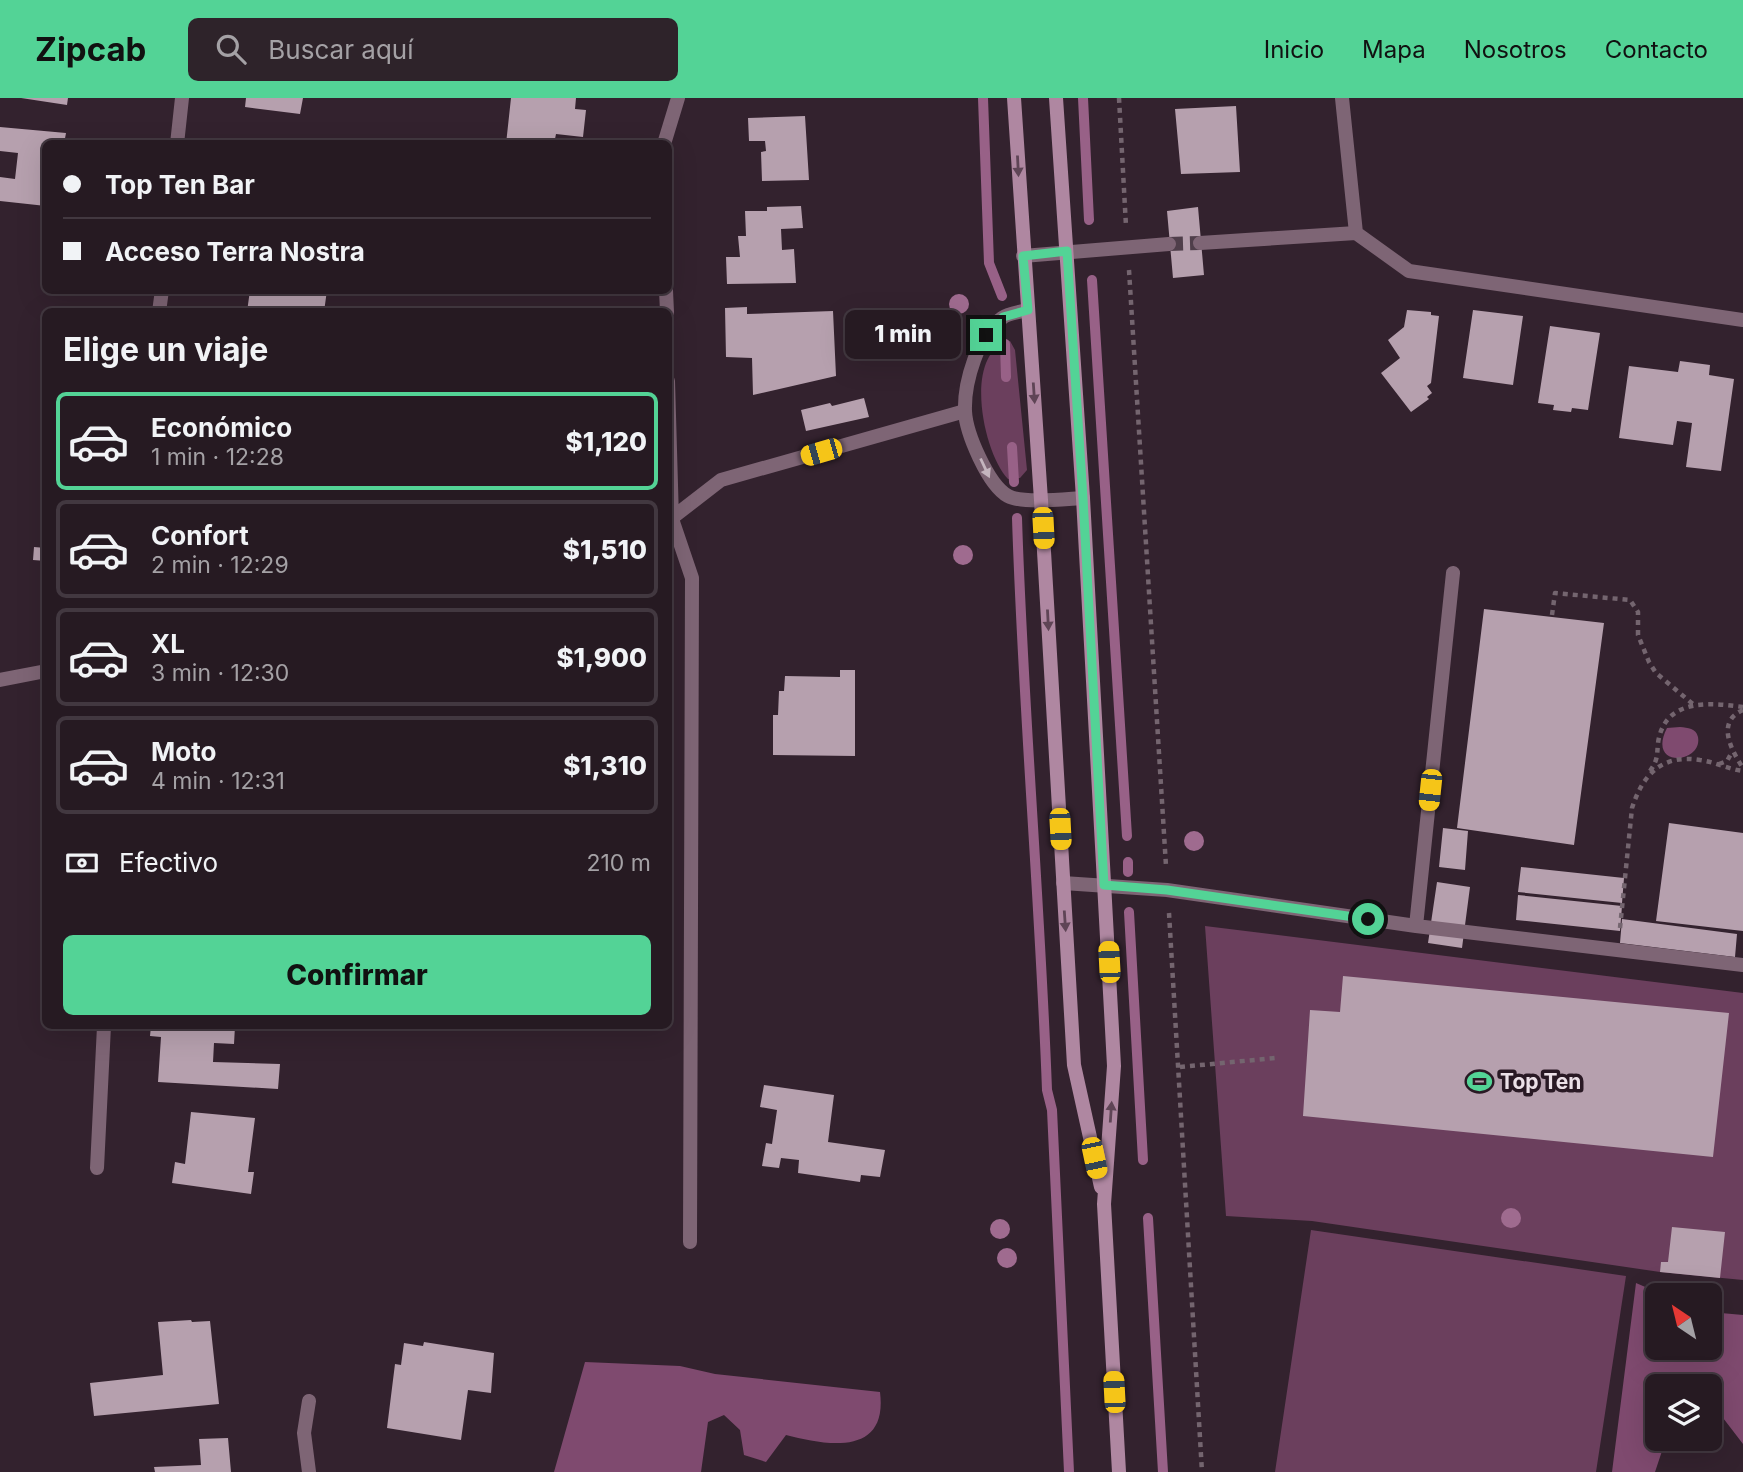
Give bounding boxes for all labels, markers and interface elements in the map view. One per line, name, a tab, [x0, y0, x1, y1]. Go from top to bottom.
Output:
search box	[188, 18, 678, 81]
text: Zipcab	[35, 29, 146, 69]
icon: search	[212, 30, 250, 68]
text: Buscar aquí	[268, 34, 413, 65]
text: Inicio	[1264, 35, 1324, 64]
text: Mapa	[1362, 35, 1426, 64]
text: Nosotros	[1464, 35, 1567, 64]
text: Contacto	[1605, 35, 1708, 64]
one-way arrow	[1012, 155, 1023, 177]
text: Top Ten Bar	[105, 169, 255, 200]
text: Acceso Terra Nostra	[105, 236, 365, 267]
callout: 1 min	[846, 310, 962, 360]
route end	[970, 319, 1002, 351]
text: 1 min	[874, 320, 932, 348]
text: Elige un viaje	[63, 330, 268, 369]
one-way arrow	[1028, 382, 1039, 404]
icon: car	[67, 410, 130, 473]
text: Económico	[151, 412, 292, 443]
text: $1,120	[566, 426, 647, 457]
car	[798, 436, 845, 468]
text: 1 min · 12:28	[151, 443, 284, 471]
one-way arrow	[979, 458, 991, 478]
car	[1032, 506, 1055, 550]
icon: car	[67, 518, 130, 581]
text: Confort	[151, 520, 249, 551]
text: $1,510	[563, 534, 647, 565]
text: 2 min · 12:29	[151, 551, 289, 579]
one-way arrow	[1043, 609, 1054, 631]
icon: car	[67, 626, 130, 689]
text: XL	[151, 628, 185, 659]
text: $1,900	[556, 642, 647, 673]
text: 3 min · 12:30	[151, 659, 289, 687]
icon: car	[67, 734, 130, 797]
text: Moto	[151, 736, 216, 767]
text: $1,310	[563, 750, 647, 781]
text: 4 min · 12:31	[151, 767, 285, 795]
car	[1418, 768, 1443, 812]
car	[1049, 807, 1072, 851]
icon: cash	[63, 844, 101, 882]
text: Efectivo	[119, 847, 218, 878]
text: 210 m	[586, 849, 651, 877]
route start	[1352, 903, 1384, 935]
one-way arrow	[1060, 910, 1071, 932]
button: Confirmar	[63, 935, 651, 1015]
car	[1098, 940, 1121, 984]
sports icon: Top Ten	[1466, 1068, 1494, 1096]
place label: Top Ten	[1500, 1069, 1581, 1094]
one-way arrow	[1106, 1101, 1117, 1123]
car	[1080, 1135, 1109, 1181]
north arrow	[1645, 1283, 1722, 1360]
map controls	[1645, 1283, 1722, 1451]
car	[1103, 1370, 1126, 1414]
button: layers	[1645, 1374, 1722, 1451]

